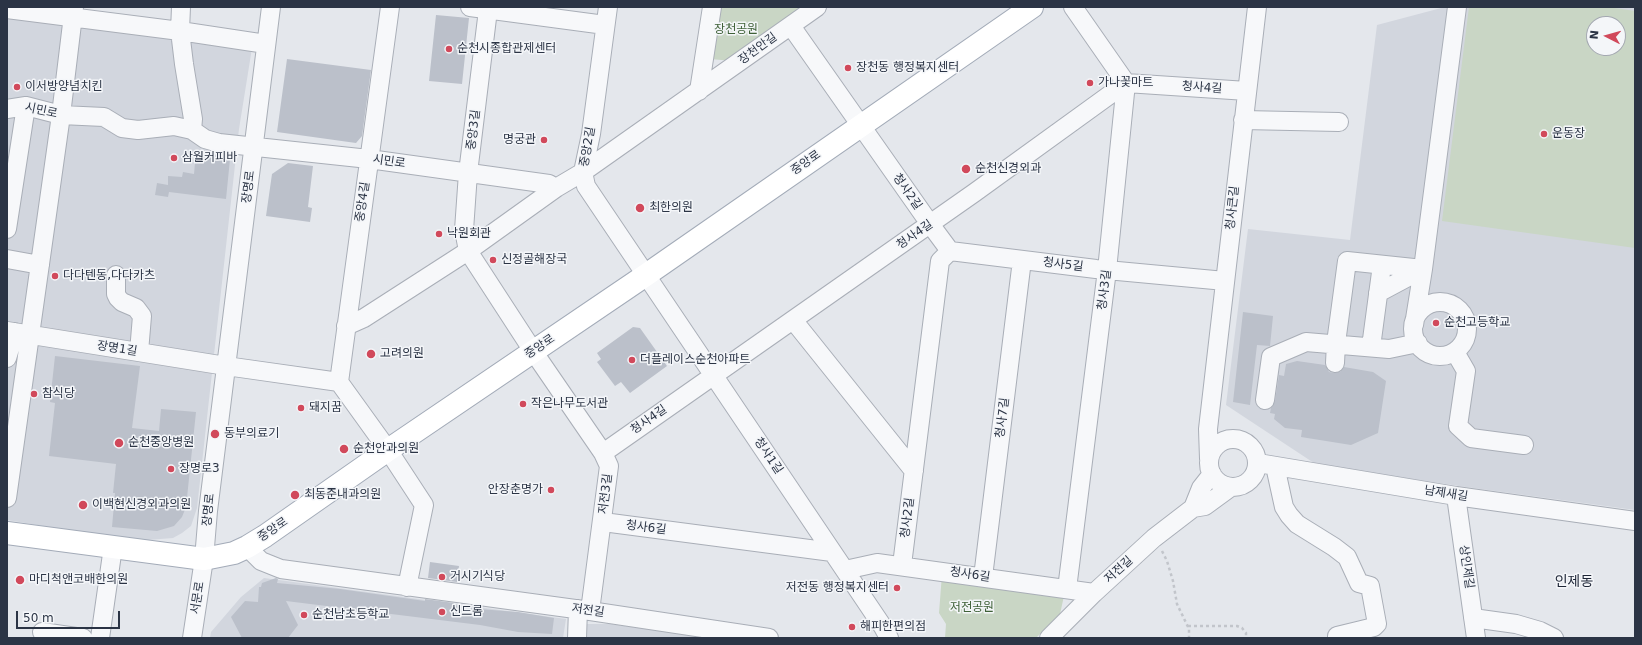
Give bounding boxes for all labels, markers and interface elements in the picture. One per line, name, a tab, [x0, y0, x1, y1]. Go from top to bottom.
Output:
north arrow	[1586, 16, 1626, 56]
park label: 장천공원	[714, 23, 758, 37]
street label: 장천안길	[736, 30, 780, 68]
text: N	[1588, 30, 1602, 40]
place label: 순천시종합관제센터	[457, 42, 556, 56]
marker: 순천시종합관제센터	[444, 44, 454, 54]
place label: 장천동 행정복지센터	[856, 61, 959, 75]
marker: 장천동 행정복지센터	[843, 63, 853, 73]
place label: 가나꽃마트	[1098, 76, 1153, 90]
marker: 가나꽃마트	[1085, 78, 1095, 88]
street label: 청사4길	[1181, 79, 1223, 97]
place label: 이서방양념치킨	[25, 80, 102, 94]
marker: 이서방양념치킨	[12, 82, 22, 92]
street label: 시민로	[23, 101, 59, 121]
street label: 중앙3길	[464, 109, 484, 151]
street label: 중앙2길	[577, 126, 599, 168]
place label: 운동장	[1552, 127, 1585, 141]
marker: 운동장	[1539, 129, 1549, 139]
place label: 명궁관	[503, 133, 536, 147]
marker: 명궁관	[539, 135, 549, 145]
street label: 중앙로	[788, 148, 824, 178]
place label: 삼월커피바	[182, 151, 237, 165]
marker: 삼월커피바	[169, 153, 179, 163]
street label: 시민로	[372, 153, 406, 171]
place label: 순천신경외과	[975, 162, 1041, 176]
marker: 순천신경외과	[960, 163, 972, 175]
street label: 장명로	[240, 170, 258, 204]
street label: 청사2길	[889, 171, 925, 213]
street label: 중앙4길	[353, 181, 373, 223]
street label: 청사큰길	[1224, 185, 1242, 231]
place label: 최한의원	[649, 201, 693, 215]
marker: 최한의원	[634, 202, 646, 214]
street label: 청사4길	[894, 217, 936, 253]
place label: 낙원회관	[447, 227, 491, 241]
marker: 낙원회관	[434, 229, 444, 239]
place label: 신정골해장국	[501, 253, 567, 267]
marker: 신정골해장국	[488, 255, 498, 265]
street label: 청사5길	[1042, 255, 1084, 275]
place label: 다다텐동,다다카츠	[63, 269, 155, 283]
street label: 청사3길	[1095, 269, 1115, 311]
marker: 다다텐동,다다카츠	[50, 271, 60, 281]
place label: 순천고등학교	[1444, 316, 1510, 330]
marker: 순천고등학교	[1431, 318, 1441, 328]
street label: 중앙로	[522, 332, 558, 362]
street label: 장명1길	[96, 339, 138, 359]
place label: 고려의원	[380, 347, 424, 361]
marker: 고려의원	[365, 348, 377, 360]
place label: 더플레이스순천아파트	[640, 353, 750, 367]
marker: 더플레이스순천아파트	[627, 355, 637, 365]
place label: 참식당	[42, 387, 75, 401]
marker: 참식당	[29, 389, 39, 399]
place label: 작은나무도서관	[531, 397, 608, 411]
street label: 청사7길	[993, 397, 1013, 439]
marker: 작은나무도서관	[518, 399, 528, 409]
place label: 돼지꿈	[309, 401, 342, 415]
street label: 청사4길	[628, 402, 670, 438]
marker: 돼지꿈	[296, 403, 306, 413]
place label: 동부의료기	[224, 427, 279, 441]
marker: 동부의료기	[209, 428, 221, 440]
street label: 청사1길	[751, 435, 785, 477]
place label: 순천중앙병원	[128, 436, 194, 450]
marker: 순천중앙병원	[113, 437, 125, 449]
place label: 순천안과의원	[353, 442, 419, 456]
marker: 순천안과의원	[338, 443, 350, 455]
place label: 장명로3	[179, 462, 220, 476]
marker: 장명로3	[166, 464, 176, 474]
street label: 저전3길	[596, 473, 616, 515]
place label: 안장춘명가	[488, 483, 543, 497]
street label: 남제새길	[1423, 483, 1469, 505]
marker: 안장춘명가	[546, 485, 556, 495]
place label: 최동준내과의원	[304, 488, 381, 502]
marker: 최동준내과의원	[289, 489, 301, 501]
street label: 장명로	[200, 493, 218, 527]
street label: 청사2길	[898, 497, 918, 539]
place label: 이백현신경외과의원	[92, 498, 191, 512]
marker: 이백현신경외과의원	[77, 499, 89, 511]
street label: 중앙로	[255, 515, 291, 545]
street label: 청사6길	[625, 518, 667, 538]
street label: 상인제길	[1456, 544, 1476, 590]
street label: 저전길	[1102, 554, 1136, 586]
street label: 청사6길	[949, 565, 991, 585]
place label: 거시기식당	[450, 570, 505, 584]
marker: 거시기식당	[437, 572, 447, 582]
place label: 마디척앤코배한의원	[29, 573, 128, 587]
marker: 마디척앤코배한의원	[14, 574, 26, 586]
district label: 인제동	[1555, 574, 1593, 590]
street label: 서문로	[188, 581, 208, 615]
place label: 저전동 행정복지센터	[786, 581, 889, 595]
marker: 저전동 행정복지센터	[892, 583, 902, 593]
park label: 저전공원	[950, 601, 994, 615]
street label: 저전길	[571, 602, 605, 620]
scale bar	[18, 603, 122, 629]
place label: 신드롬	[450, 605, 483, 619]
marker: 신드롬	[437, 607, 447, 617]
place label: 순천남초등학교	[312, 608, 389, 622]
marker: 순천남초등학교	[299, 610, 309, 620]
text: 50 m	[23, 611, 54, 625]
place label: 해피한편의점	[860, 620, 926, 634]
marker: 해피한편의점	[847, 622, 857, 632]

